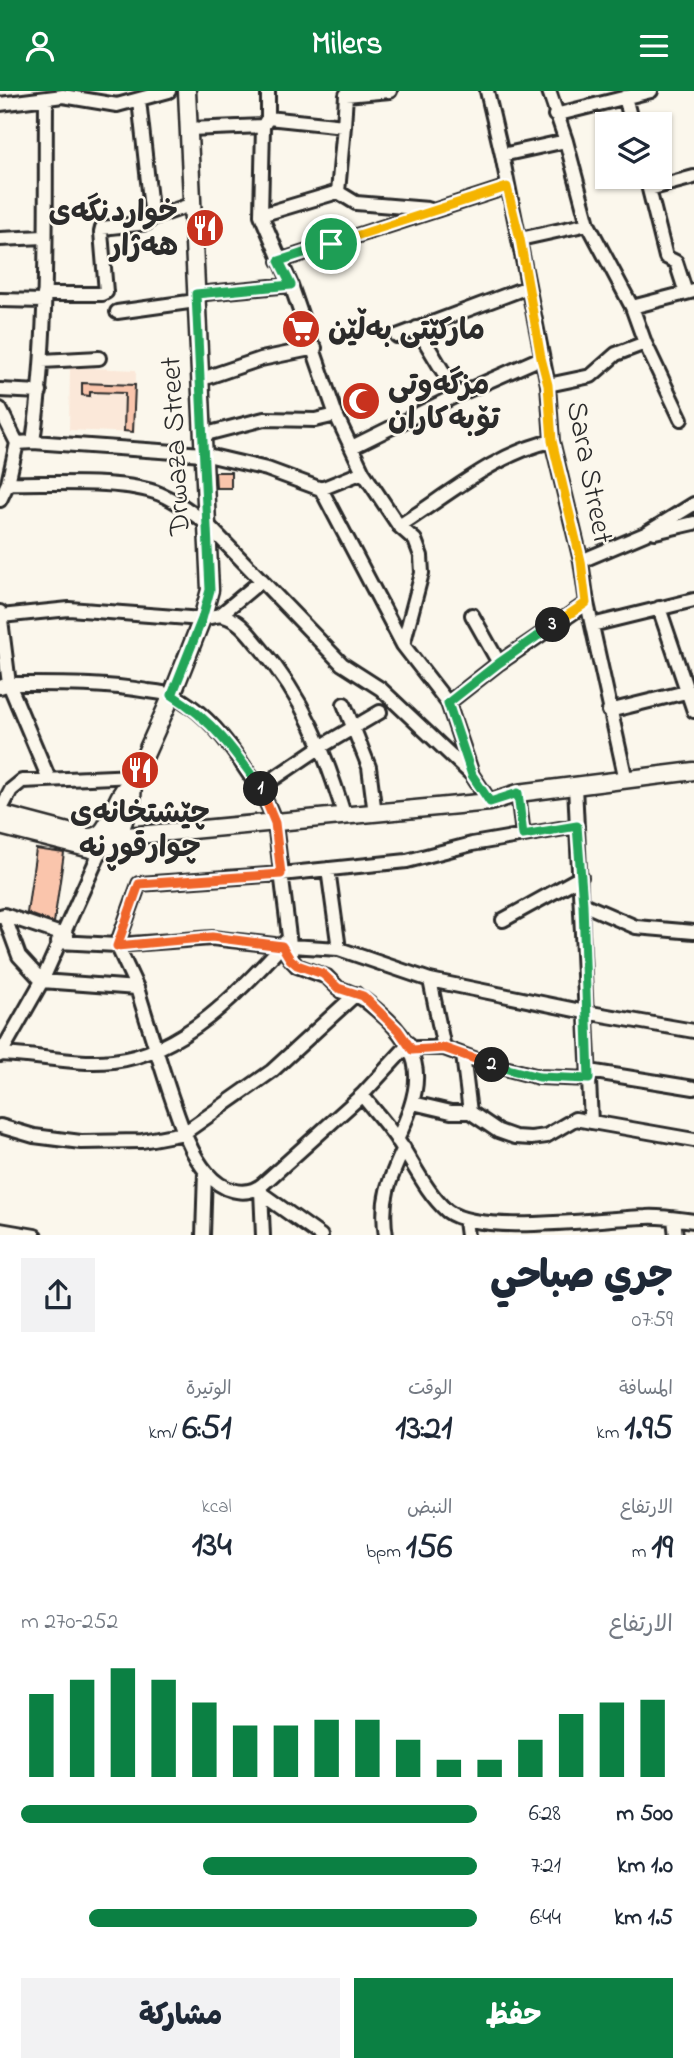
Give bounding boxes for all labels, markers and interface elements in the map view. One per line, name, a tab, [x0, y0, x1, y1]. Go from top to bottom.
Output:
text: Milers	[311, 22, 383, 69]
icon: person	[21, 27, 59, 65]
icon: menu	[635, 27, 673, 65]
map controls	[595, 112, 672, 189]
button: layers	[595, 112, 672, 189]
place label: خواردنگەی هەژار	[48, 192, 178, 270]
restaurant icon: خواردنگەی هەژار	[184, 207, 226, 249]
pin	[301, 214, 361, 274]
icon: arrive	[312, 225, 350, 263]
place label: مارکێتی بەڵێن	[328, 307, 485, 354]
supermarket icon: مارکێتی بەڵێن	[280, 308, 322, 350]
street label: Drwaza Street	[150, 355, 204, 537]
place label: مزگەوتی تۆبەکاران	[388, 365, 501, 443]
mosque icon: مزگەوتی تۆبەکاران	[340, 380, 382, 422]
street label: Sara Street	[553, 398, 623, 547]
pin: 3	[536, 607, 570, 643]
text: 3	[549, 611, 556, 638]
restaurant icon: چێشتخانەی چوارقوڕنە	[119, 749, 161, 791]
pin: 1	[244, 771, 278, 807]
text: 1	[257, 775, 264, 802]
place label: چێشتخانەی چوارقوڕنە	[70, 793, 210, 871]
pin: 2	[475, 1047, 510, 1083]
text: 2	[487, 1051, 496, 1078]
text: جري صباحي	[490, 1250, 673, 1306]
button: share	[21, 1258, 95, 1332]
text: 07:59	[632, 1304, 673, 1337]
text: الوتيرة	[186, 1376, 232, 1403]
text: الوقت	[408, 1376, 452, 1403]
text: المسافة	[619, 1376, 673, 1403]
text: 6:51	[182, 1404, 232, 1455]
text: 13:21	[395, 1404, 452, 1455]
text: 1.95	[624, 1404, 673, 1455]
text: /km	[148, 1420, 182, 1447]
text: km	[596, 1420, 624, 1447]
text: kcal	[201, 1494, 232, 1521]
text: النبض	[407, 1495, 452, 1522]
text: الارتفاع	[620, 1495, 673, 1522]
text: 134	[192, 1521, 232, 1572]
text: 156	[406, 1523, 452, 1574]
text: 19	[651, 1523, 673, 1574]
text: bpm	[366, 1539, 406, 1566]
text: m	[632, 1539, 651, 1566]
text: 252–270 m	[21, 1606, 118, 1639]
text: الارتفاع	[609, 1609, 673, 1642]
text: 6:28	[529, 1798, 561, 1831]
text: 500 m	[616, 1798, 673, 1831]
text: 7:21	[531, 1850, 561, 1883]
text: 1.0 km	[617, 1850, 673, 1883]
text: 6:44	[530, 1902, 561, 1935]
text: 1.5 km	[614, 1902, 673, 1935]
button: مشاركة	[21, 1978, 340, 2058]
button: حفظ	[354, 1978, 673, 2058]

